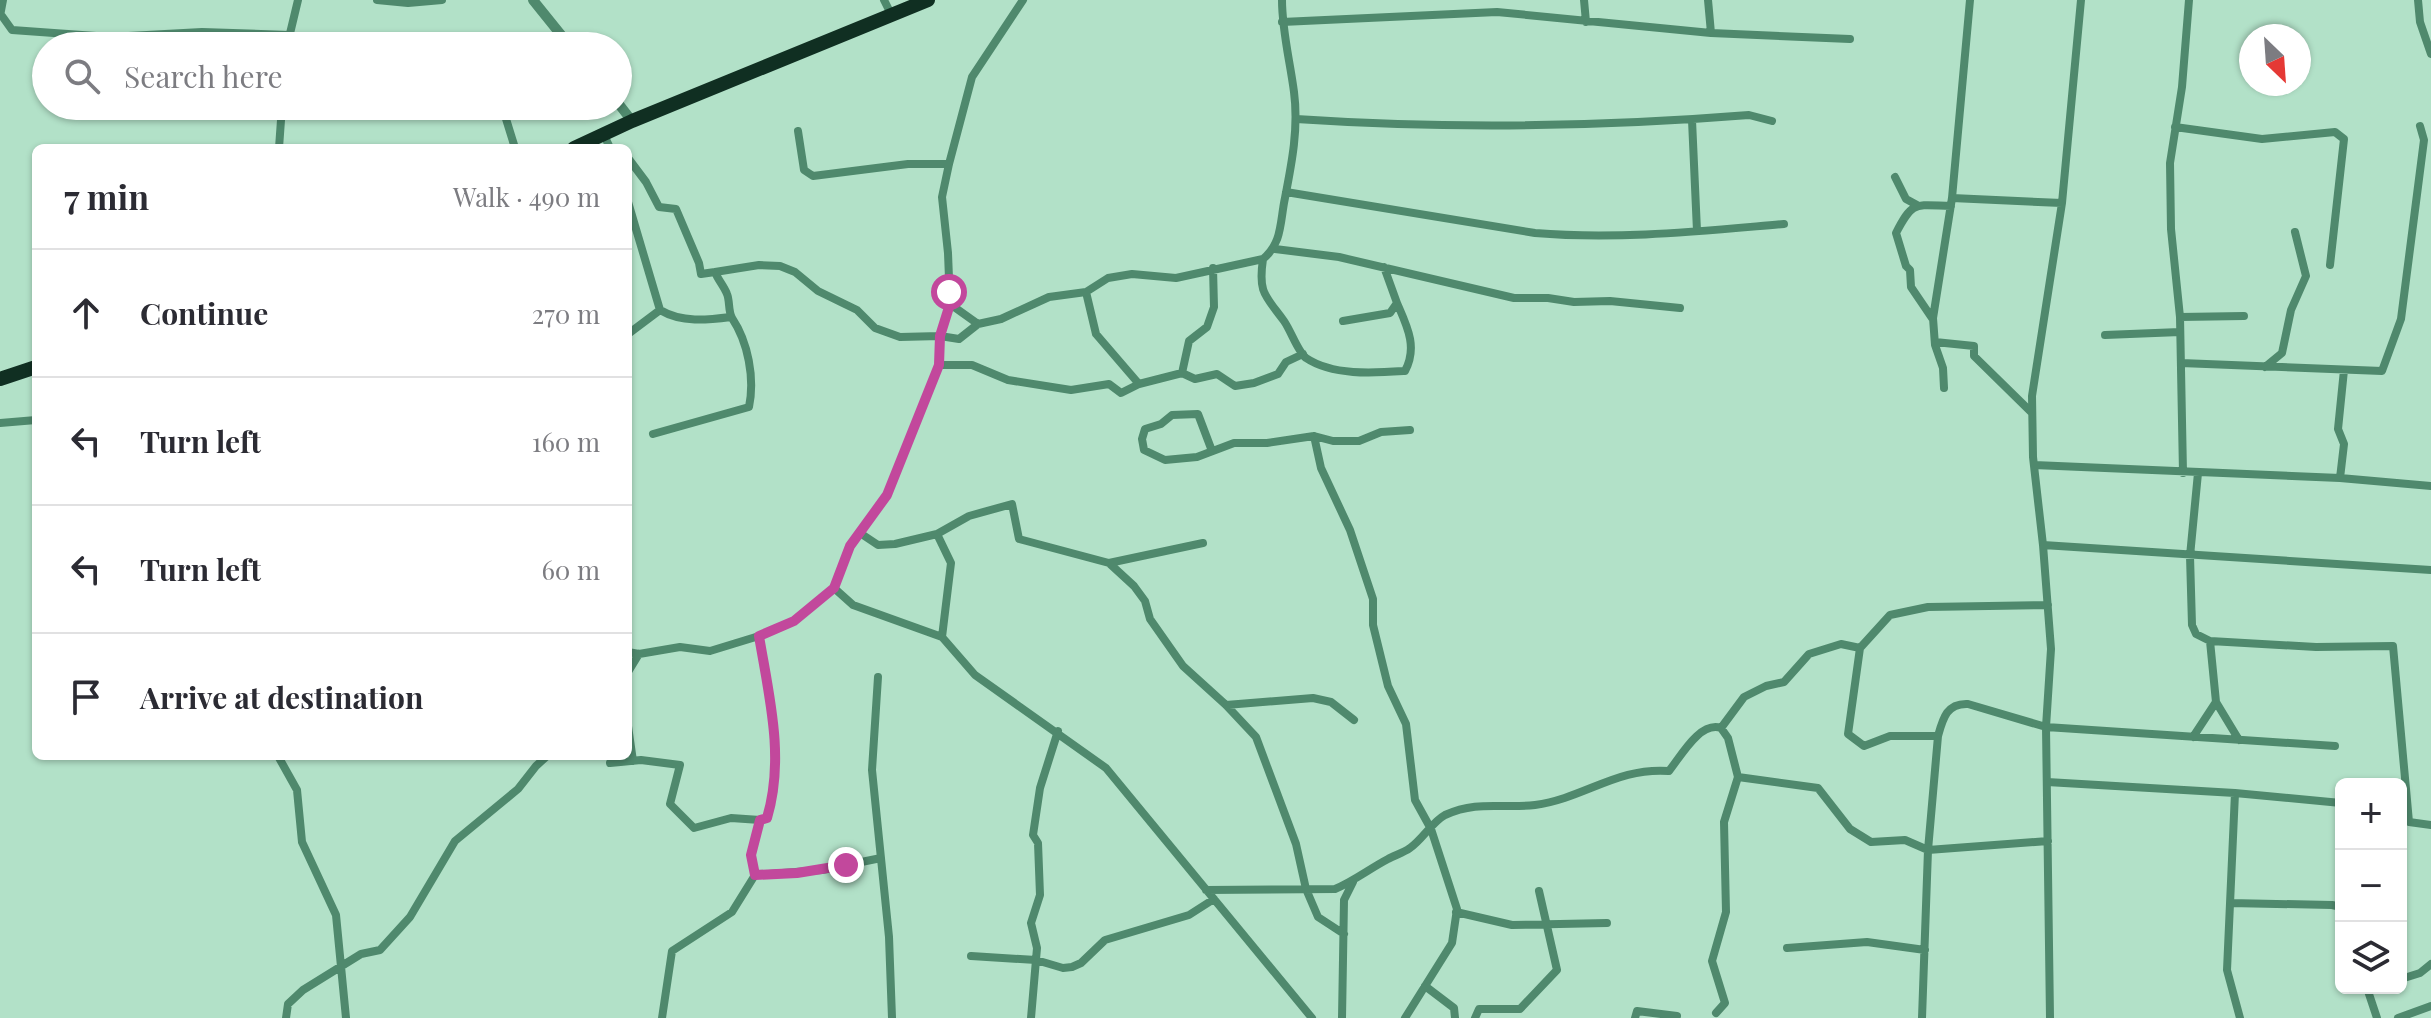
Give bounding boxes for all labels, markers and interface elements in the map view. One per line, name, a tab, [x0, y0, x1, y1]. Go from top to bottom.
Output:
north arrow	[2239, 24, 2311, 96]
search box	[32, 32, 632, 120]
icon: search	[60, 54, 104, 98]
text: Search here	[124, 56, 283, 96]
text: 7 min	[64, 173, 149, 219]
text: Walk · 490 m	[453, 179, 600, 214]
route start	[931, 274, 967, 310]
icon: ahead	[64, 291, 108, 335]
text: Continue	[140, 293, 268, 333]
text: 270 m	[532, 296, 600, 331]
icon: left	[64, 419, 108, 463]
text: Turn left	[140, 421, 261, 461]
text: 160 m	[532, 424, 600, 459]
icon: left	[64, 547, 108, 591]
text: Turn left	[140, 549, 261, 589]
text: 60 m	[541, 552, 600, 587]
icon: arrive	[64, 675, 108, 719]
text: Arrive at destination	[140, 677, 423, 717]
map controls	[2335, 778, 2407, 994]
button: +	[2335, 778, 2407, 850]
route end	[828, 847, 864, 883]
button: −	[2335, 850, 2407, 922]
button: layers	[2335, 922, 2407, 994]

